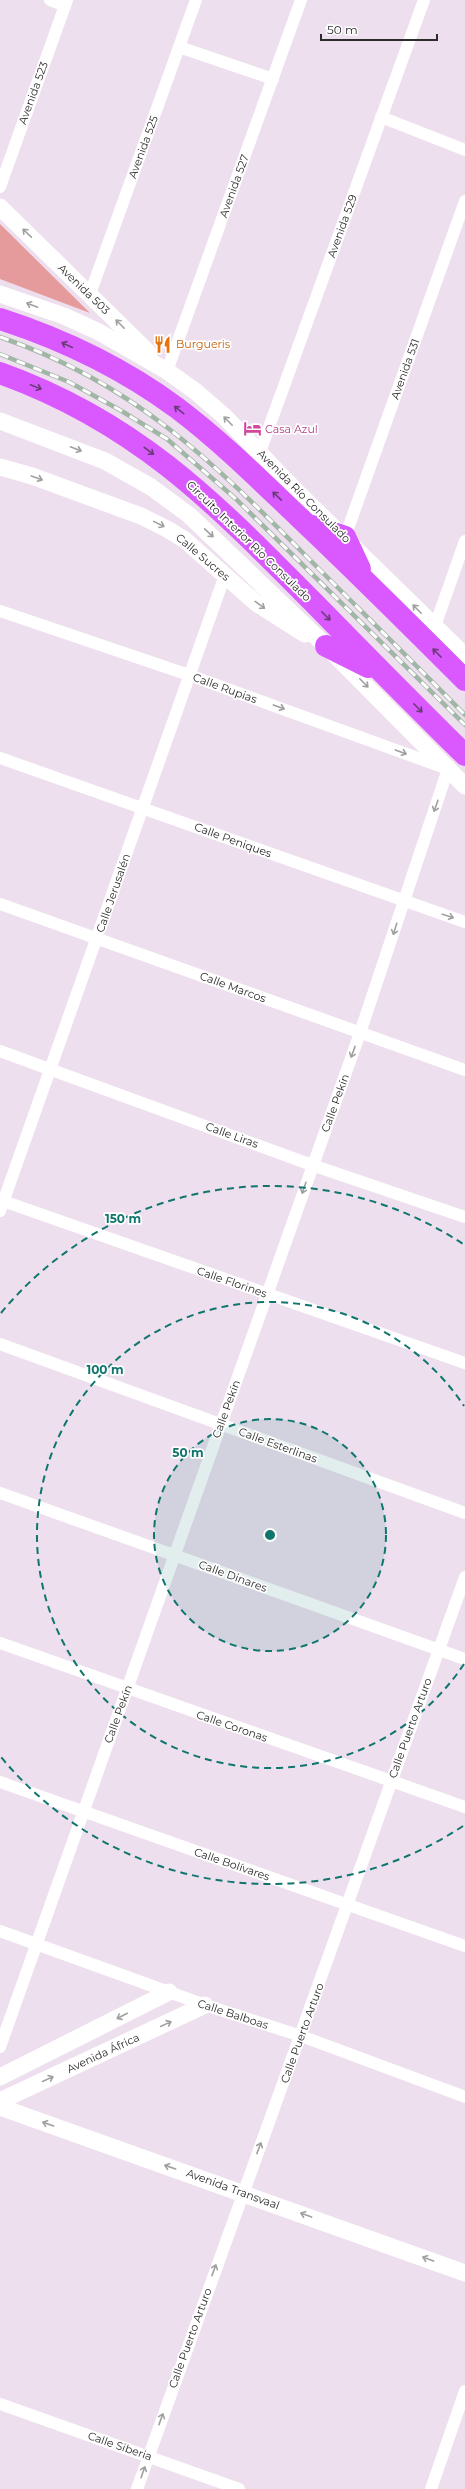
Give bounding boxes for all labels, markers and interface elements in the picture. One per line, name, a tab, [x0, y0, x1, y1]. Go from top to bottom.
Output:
scale bar	[321, 16, 437, 42]
text: 50 m	[327, 22, 358, 37]
street label: Avenida 523	[15, 60, 51, 126]
street label: Avenida 525	[125, 114, 161, 180]
street label: Avenida 527	[216, 153, 252, 219]
street label: Avenida 529	[324, 192, 360, 260]
one-way arrow	[22, 228, 32, 238]
street label: Avenida 503	[55, 261, 113, 317]
one-way arrow	[27, 300, 39, 308]
one-way arrow	[115, 319, 125, 329]
restaurant icon: Burgueris	[153, 334, 173, 354]
place label: Burgueris	[176, 337, 231, 351]
street label: Avenida 531	[388, 337, 422, 401]
one-way arrow	[62, 341, 74, 348]
one-way arrow	[30, 384, 42, 392]
one-way arrow	[174, 406, 185, 415]
one-way arrow	[223, 416, 233, 425]
hotel icon: Casa Azul	[242, 419, 262, 439]
place label: Casa Azul	[265, 422, 318, 436]
one-way arrow	[70, 445, 82, 453]
street label: Avenida Río Consulado	[254, 446, 354, 546]
one-way arrow	[144, 447, 155, 455]
one-way arrow	[31, 475, 44, 482]
street label: Circuito Interior Río Consulado	[184, 478, 314, 604]
one-way arrow	[272, 491, 282, 501]
one-way arrow	[152, 521, 164, 529]
one-way arrow	[204, 528, 214, 538]
street label: Calle Sucres	[173, 530, 233, 584]
one-way arrow	[254, 601, 265, 609]
one-way arrow	[412, 604, 422, 614]
one-way arrow	[321, 611, 331, 621]
one-way arrow	[432, 648, 442, 658]
street label: Calle Rupias	[191, 670, 260, 706]
one-way arrow	[359, 678, 369, 688]
one-way arrow	[413, 703, 423, 713]
one-way arrow	[272, 704, 285, 711]
one-way arrow	[394, 748, 406, 756]
one-way arrow	[432, 799, 439, 812]
street label: Calle Peniques	[192, 820, 274, 861]
street label: Calle Jerusalén	[93, 852, 133, 934]
one-way arrow	[441, 913, 454, 920]
one-way arrow	[390, 923, 398, 935]
street label: Calle Marcos	[198, 969, 269, 1006]
one-way arrow	[349, 1046, 356, 1059]
street label: Calle Pekín	[318, 1072, 352, 1134]
street label: Calle Liras	[204, 1119, 261, 1151]
one-way arrow	[300, 1181, 308, 1193]
text: 150 m	[105, 1211, 141, 1226]
street label: Calle Florines	[195, 1263, 269, 1301]
text: 100 m	[87, 1362, 123, 1377]
street label: Calle Pekín	[209, 1378, 243, 1440]
street label: Calle Esterlinas	[237, 1424, 320, 1466]
text: 50 m	[172, 1445, 204, 1460]
centre of rings	[263, 1528, 277, 1542]
street label: Calle Dinares	[197, 1557, 270, 1595]
street label: Calle Puerto Arturo	[385, 1676, 435, 1780]
street label: Calle Pekín	[101, 1683, 135, 1745]
street label: Calle Coronas	[194, 1707, 270, 1745]
street label: Calle Bolívares	[192, 1844, 272, 1884]
street label: Calle Puerto Arturo	[277, 1981, 327, 2085]
street label: Calle Balboas	[196, 1996, 271, 2032]
one-way arrow	[116, 2012, 128, 2020]
one-way arrow	[159, 2020, 171, 2027]
street label: Avenida África	[64, 2030, 142, 2076]
one-way arrow	[42, 2075, 54, 2082]
one-way arrow	[42, 2119, 54, 2127]
one-way arrow	[255, 2143, 263, 2155]
one-way arrow	[164, 2163, 177, 2170]
street label: Avenida Transvaal	[184, 2166, 282, 2212]
one-way arrow	[300, 2211, 312, 2219]
one-way arrow	[423, 2255, 435, 2263]
one-way arrow	[211, 2265, 219, 2277]
street label: Calle Puerto Arturo	[165, 2286, 215, 2390]
one-way arrow	[158, 2414, 166, 2426]
street label: Calle Siberia	[86, 2428, 154, 2464]
one-way arrow	[140, 2466, 147, 2479]

